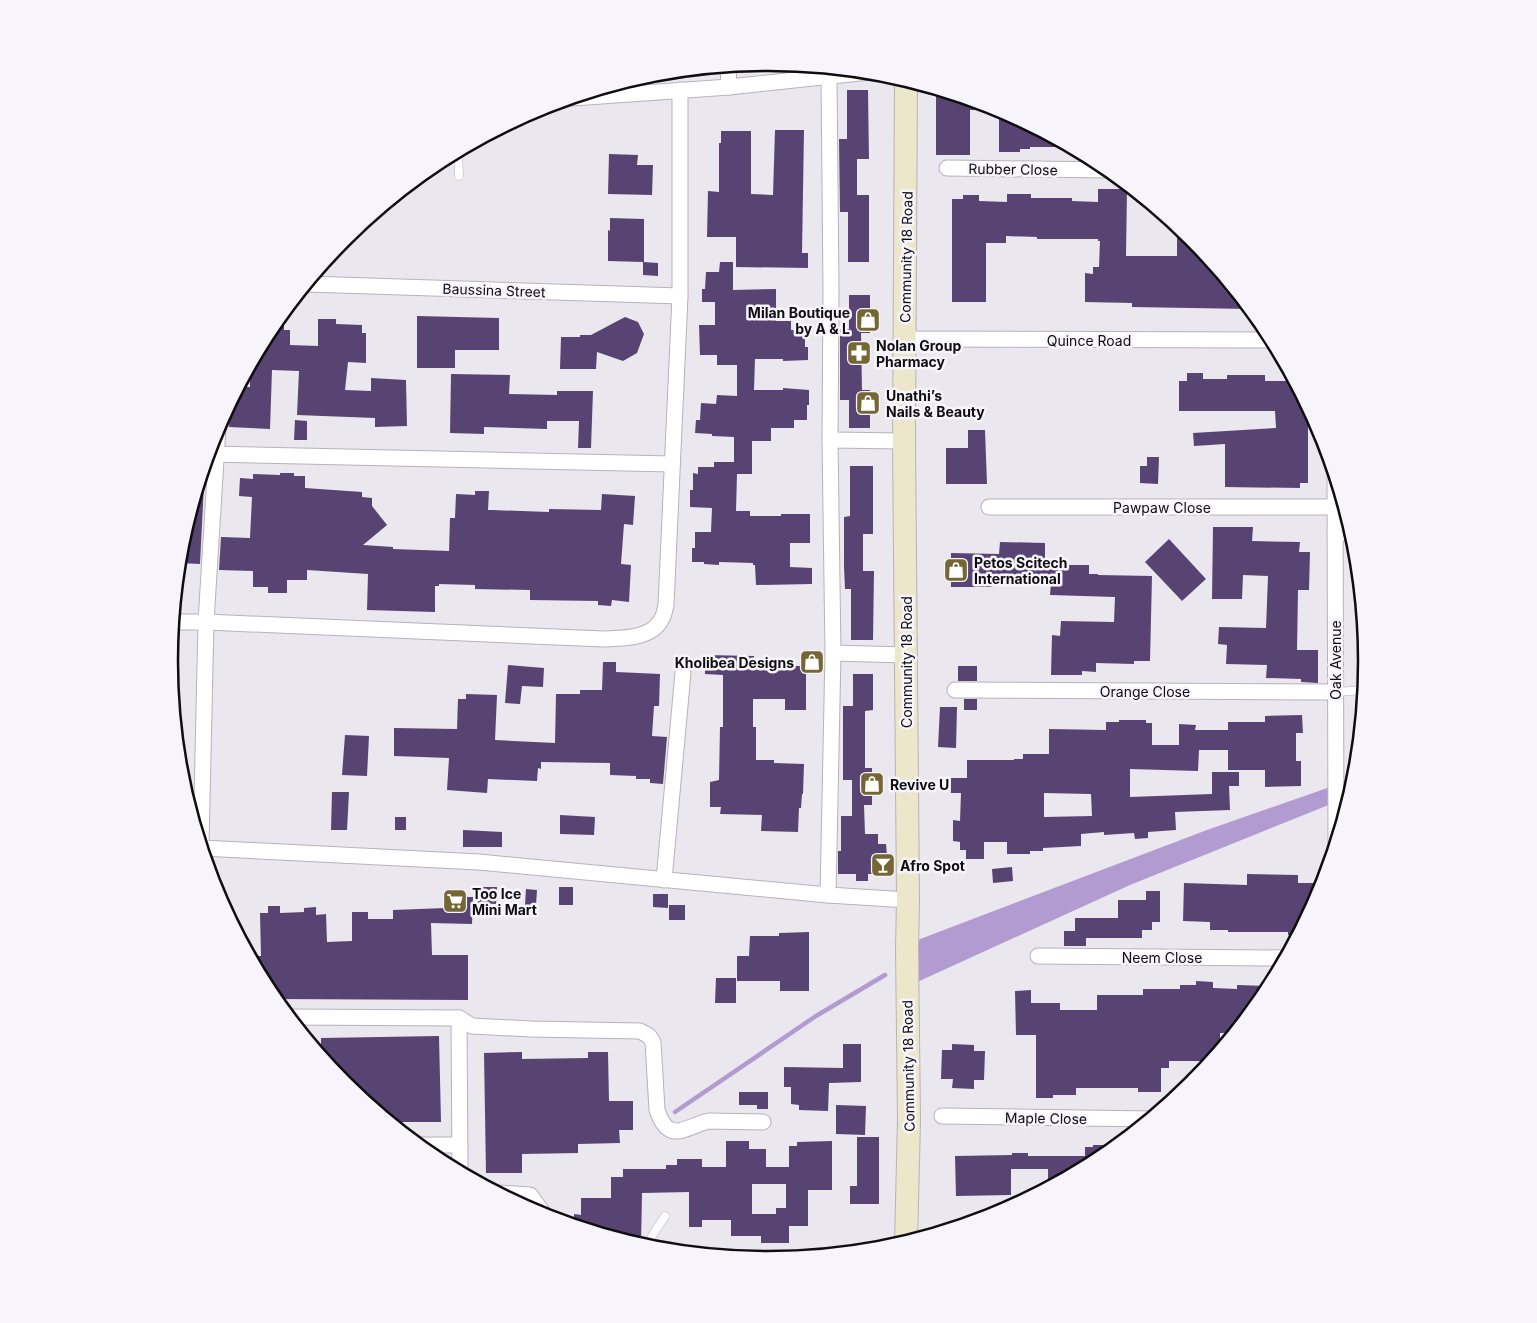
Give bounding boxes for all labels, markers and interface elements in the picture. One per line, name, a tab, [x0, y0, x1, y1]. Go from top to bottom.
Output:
street label: Rubber Close	[968, 160, 1058, 178]
street label: Community 18 Road	[896, 191, 916, 323]
street label: Baussina Street	[442, 280, 546, 300]
place label: Milan Boutique by A & L	[748, 304, 850, 337]
shop icon: Milan Boutique by A & L	[855, 307, 881, 333]
street label: Quince Road	[1047, 332, 1131, 349]
place label: Nolan Group Pharmacy	[876, 337, 961, 370]
pharmacy icon: Nolan Group Pharmacy	[846, 340, 872, 366]
place label: Unathi’s Nails & Beauty	[886, 387, 985, 420]
shop icon: Unathi’s Nails & Beauty	[855, 390, 881, 416]
street label: Pawpaw Close	[1113, 499, 1211, 516]
place label: Petos Scitech International	[974, 554, 1068, 587]
shop icon: Petos Scitech International	[943, 557, 969, 583]
street label: Community 18 Road	[898, 596, 915, 728]
street label: Oak Avenue	[1327, 620, 1344, 700]
shop icon: Kholibea Designs	[799, 649, 825, 675]
place label: Kholibea Designs	[675, 654, 794, 671]
street label: Orange Close	[1100, 683, 1190, 700]
shop icon: Revive U	[859, 771, 885, 797]
place label: Revive U	[890, 776, 949, 793]
bar icon: Afro Spot	[870, 852, 896, 878]
place label: Afro Spot	[900, 857, 965, 874]
place label: Too Ice Mini Mart	[472, 885, 537, 918]
supermarket icon: Too Ice Mini Mart	[442, 888, 468, 914]
street label: Neem Close	[1122, 949, 1202, 966]
street label: Community 18 Road	[898, 1000, 918, 1132]
street label: Maple Close	[1005, 1109, 1087, 1127]

